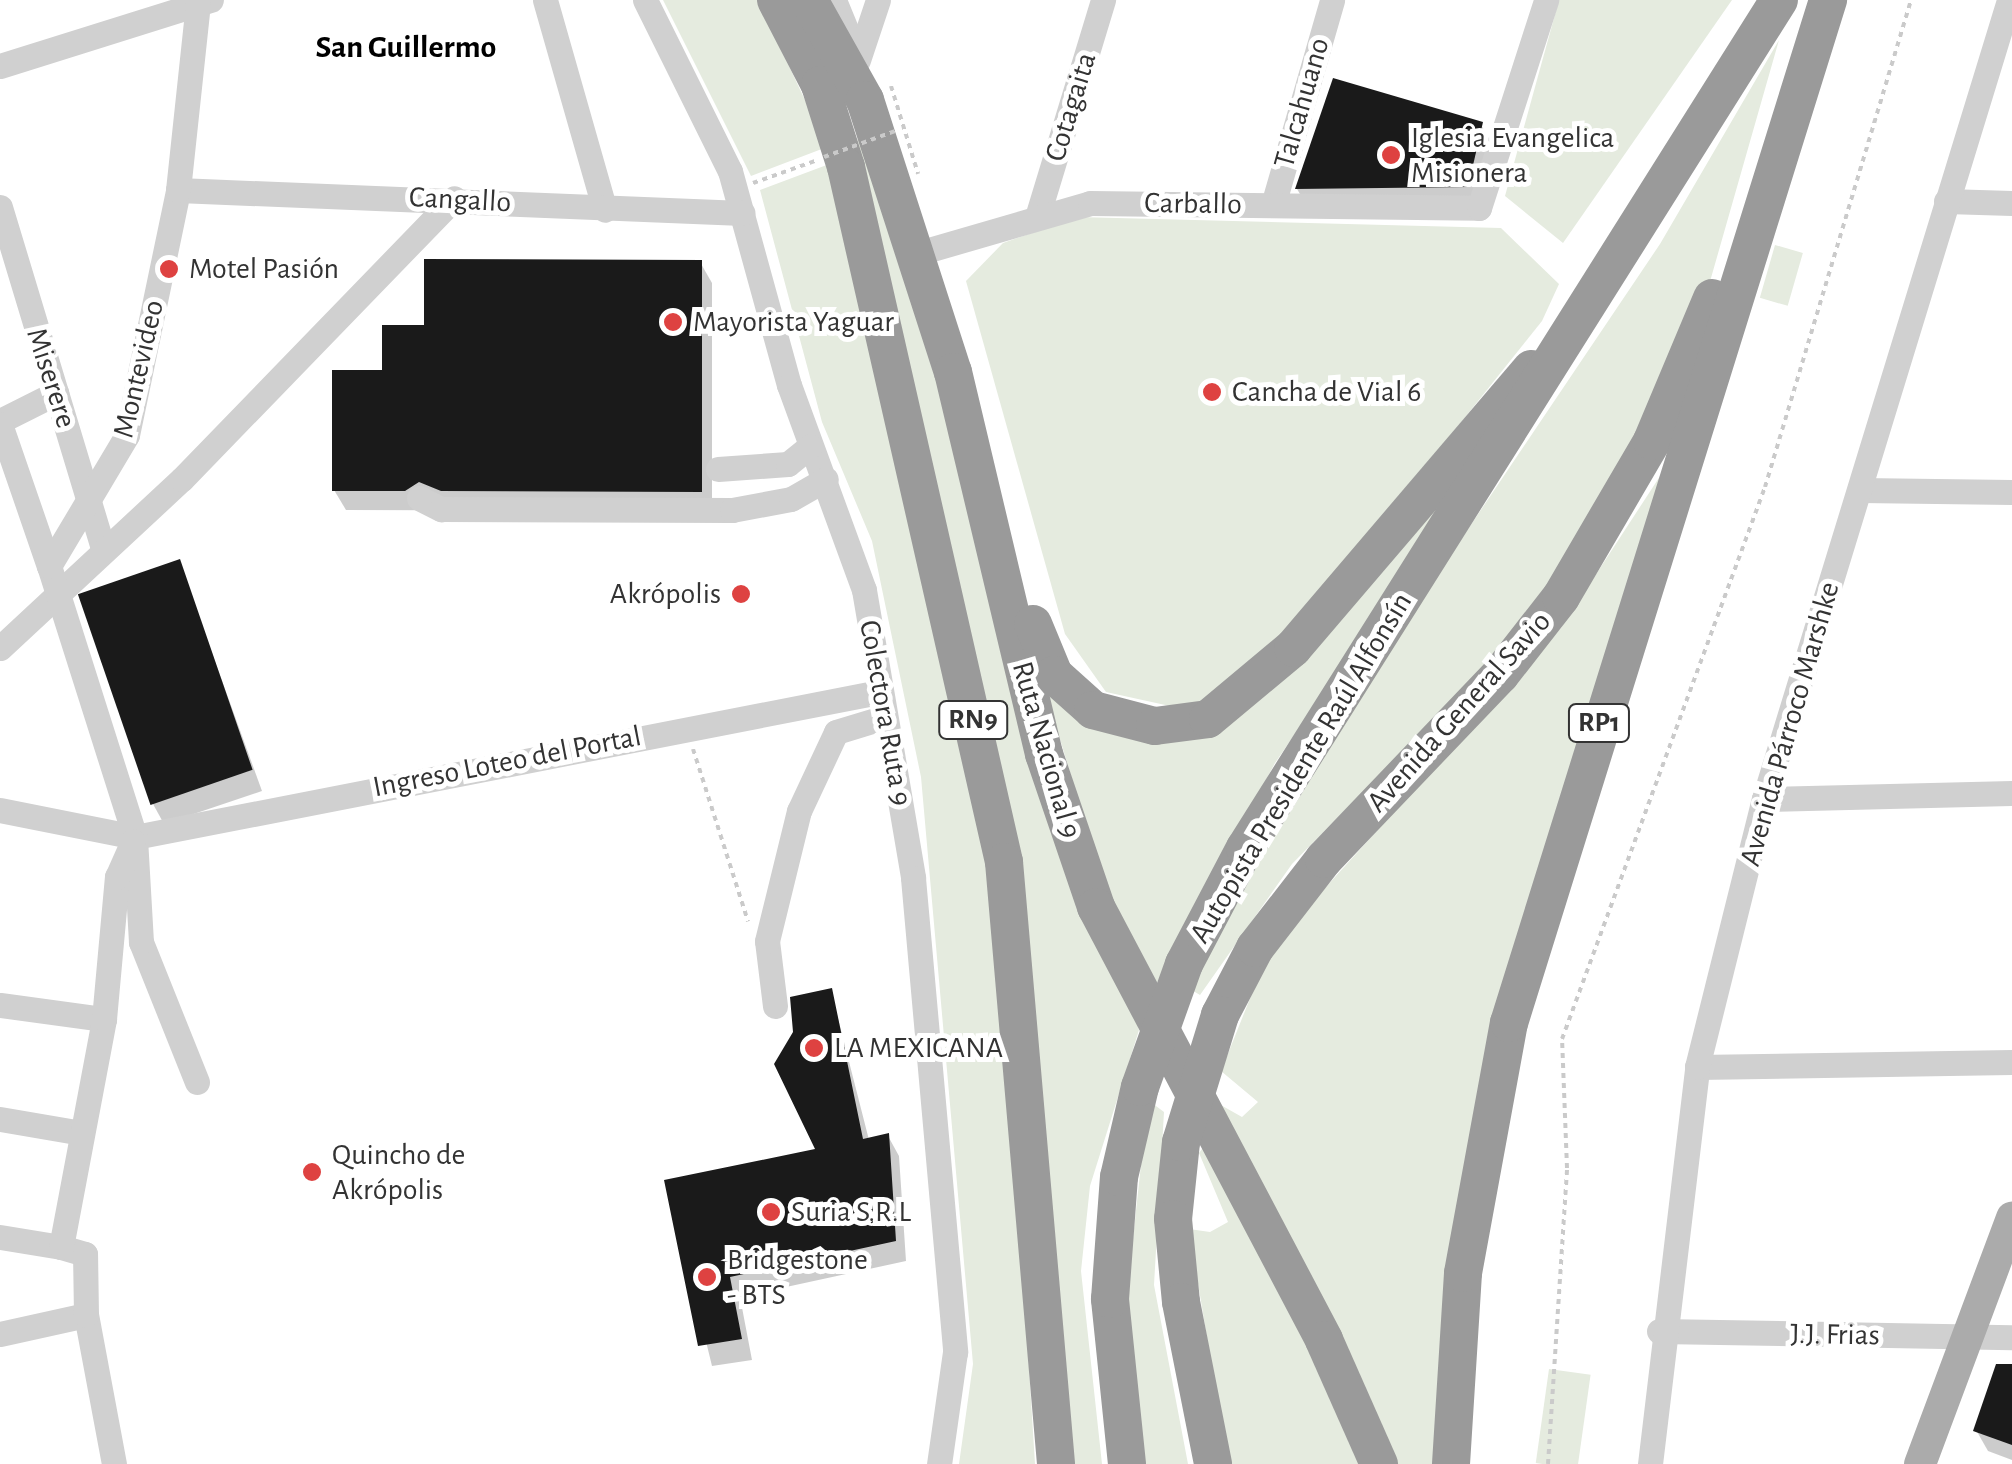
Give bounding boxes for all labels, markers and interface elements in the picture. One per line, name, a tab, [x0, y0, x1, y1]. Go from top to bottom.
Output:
district label: San Guillermo	[316, 28, 496, 66]
street label: Talcahuano	[1266, 34, 1338, 172]
street label: Cotagaita	[1037, 48, 1105, 166]
place label: Iglesia Evangelica Misionera	[1411, 120, 1614, 190]
marker: Iglesia Evangelica Misionera	[1380, 144, 1402, 166]
street label: Cangallo	[408, 179, 512, 221]
street label: Carballo	[1144, 185, 1242, 223]
place label: Motel Pasión	[189, 251, 339, 287]
marker: Motel Pasión	[158, 258, 180, 280]
street label: Montevideo	[106, 297, 172, 441]
place label: Mayorista Yaguar	[693, 304, 894, 340]
marker: Mayorista Yaguar	[662, 311, 684, 333]
street label: Miserere	[18, 324, 84, 432]
place label: Cancha de Vial 6	[1232, 374, 1421, 410]
marker: Cancha de Vial 6	[1201, 381, 1223, 403]
place label: Akrópolis	[610, 576, 721, 612]
street label: Avenida Párroco Marshke	[1732, 578, 1848, 870]
marker: Akrópolis	[730, 583, 752, 605]
street label: Autopista Presidente Raúl Alfonsín	[1182, 586, 1420, 950]
street label: Avenida General Savio	[1359, 604, 1559, 820]
street label: Colectora Ruta 9	[851, 617, 919, 809]
street label: Ruta Nacional 9	[1004, 657, 1088, 843]
road number: RN9	[938, 697, 1008, 743]
road number: RP1	[1566, 700, 1632, 746]
street label: Ingreso Loteo del Portal	[370, 718, 644, 806]
place label: LA MEXICANA	[834, 1030, 1003, 1066]
marker: LA MEXICANA	[803, 1037, 825, 1059]
place label: Quincho de Akrópolis	[332, 1137, 465, 1208]
marker: Quincho de Akrópolis	[301, 1161, 323, 1183]
place label: Suria S.R.L	[791, 1194, 911, 1230]
marker: Suria S.R.L	[760, 1201, 782, 1223]
place label: Bridgestone - BTS	[727, 1242, 868, 1312]
marker: Bridgestone - BTS	[696, 1266, 718, 1288]
street label: J.J. Frias	[1790, 1316, 1880, 1354]

